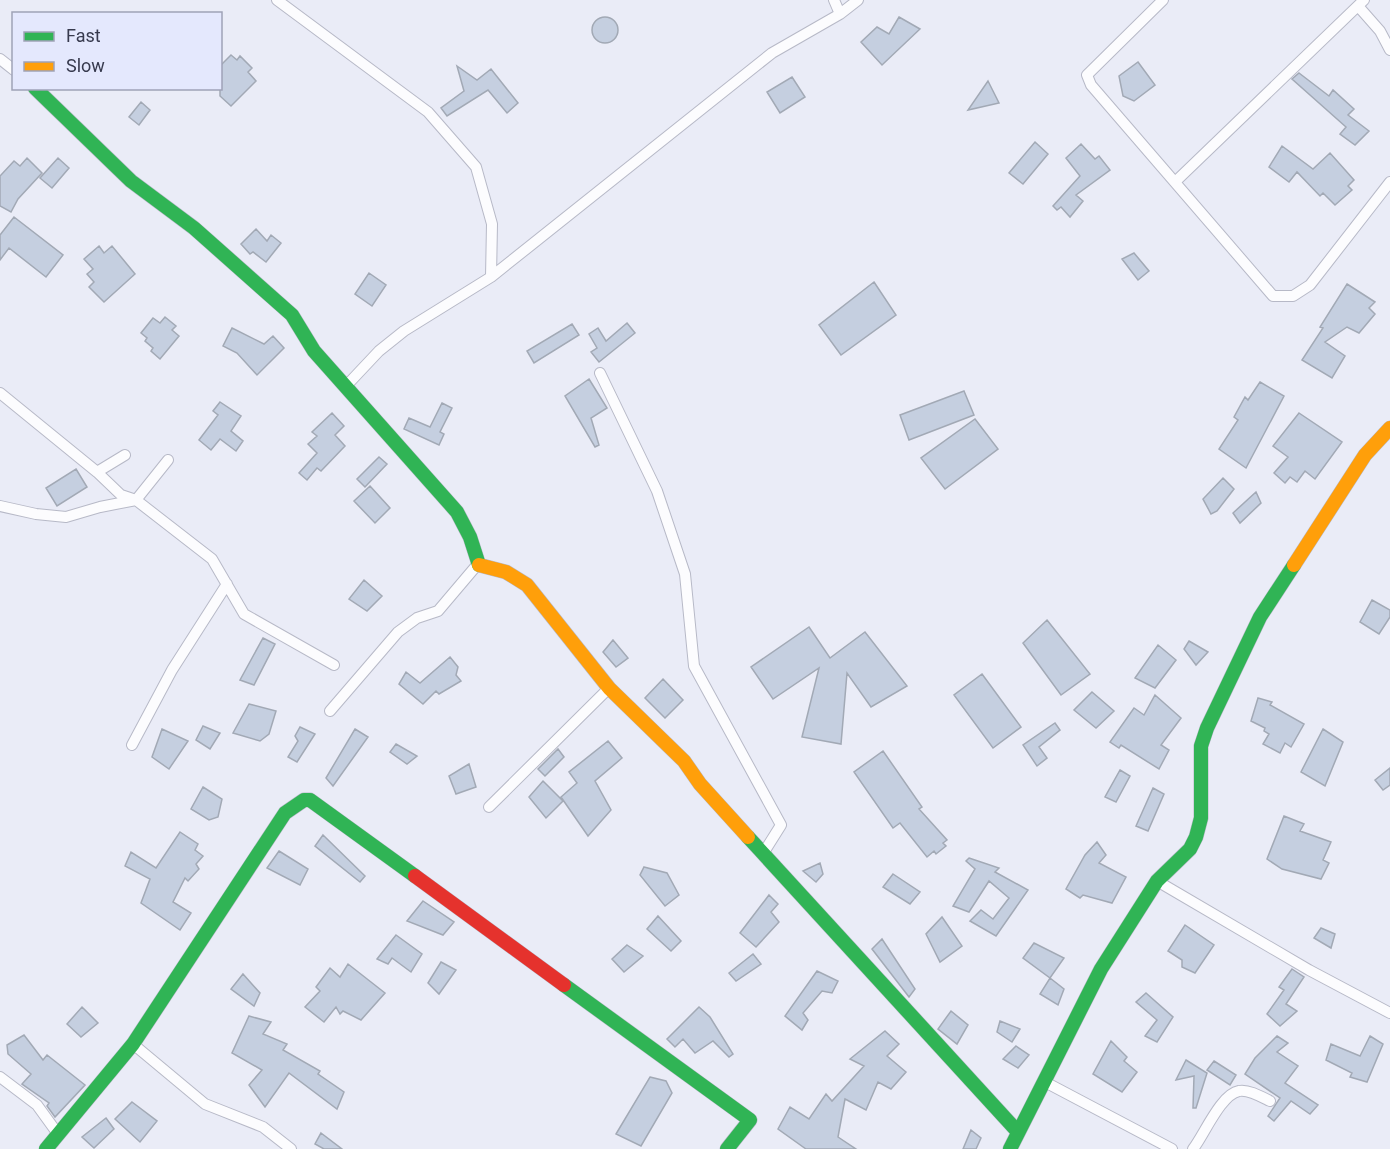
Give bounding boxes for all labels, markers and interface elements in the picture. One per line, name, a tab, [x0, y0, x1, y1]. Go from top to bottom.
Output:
legend	[12, 12, 222, 90]
text: Fast	[66, 25, 101, 46]
text: Slow	[66, 55, 105, 76]

